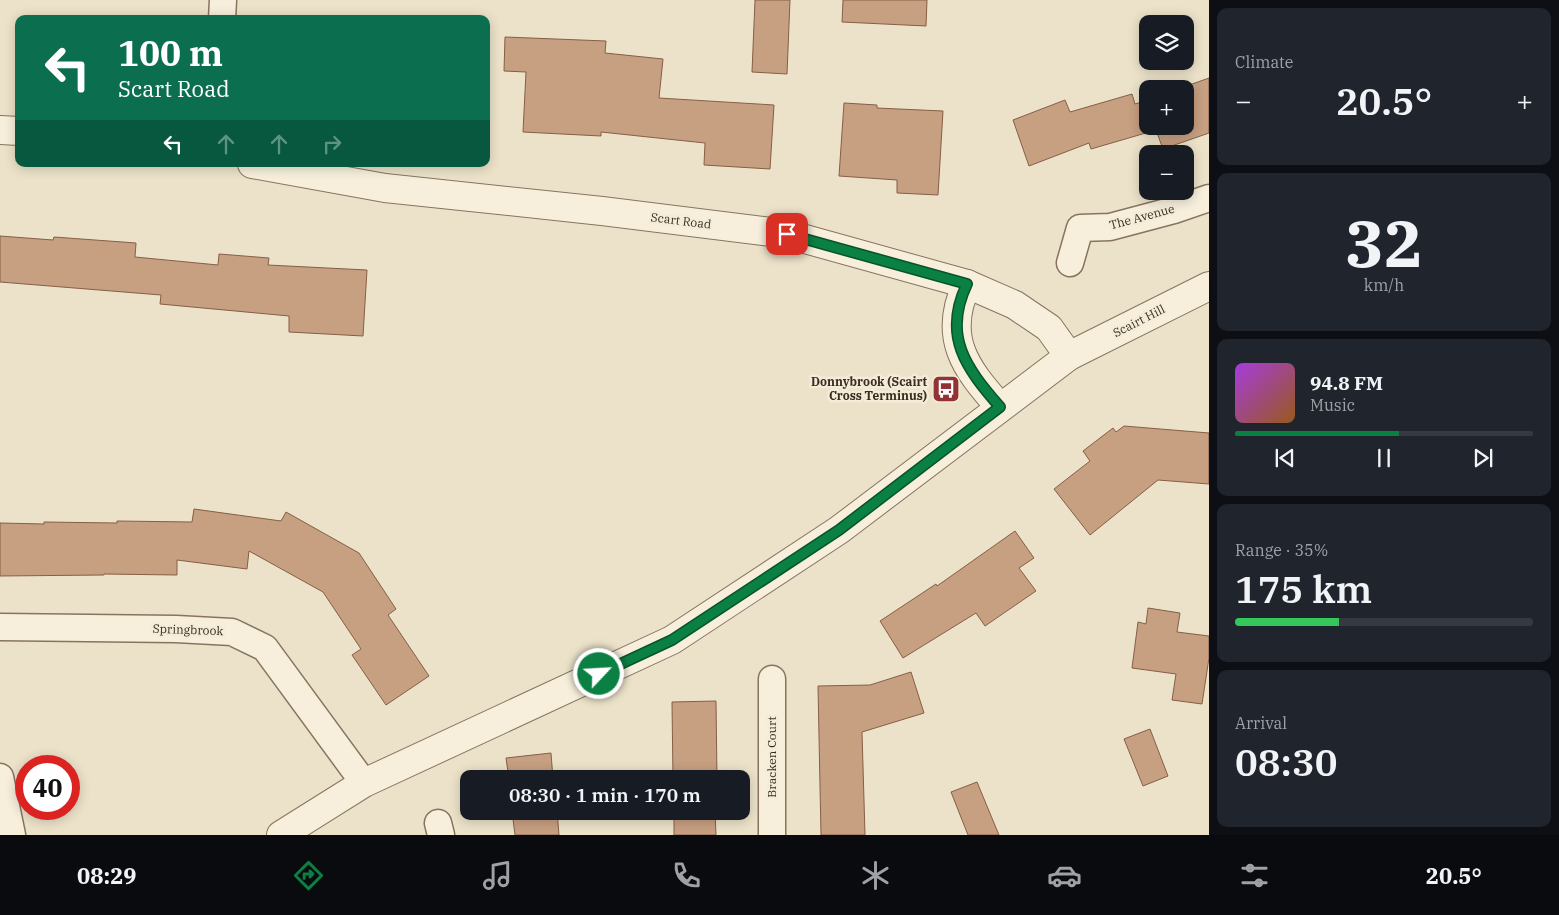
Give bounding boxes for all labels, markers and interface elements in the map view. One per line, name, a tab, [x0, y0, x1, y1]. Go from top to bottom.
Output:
map controls	[1139, 15, 1194, 200]
button: layers	[1139, 15, 1194, 70]
text: 100 m	[118, 30, 223, 76]
icon: left	[35, 35, 100, 100]
text: Climate	[1235, 52, 1293, 72]
text: Scart Road	[118, 74, 230, 103]
text: 20.5°	[1336, 76, 1432, 125]
button: +	[1139, 80, 1194, 135]
text: −	[1235, 82, 1252, 119]
text: +	[1516, 82, 1533, 119]
icon: left	[159, 130, 187, 158]
icon: ahead	[212, 130, 240, 158]
icon: ahead	[265, 130, 293, 158]
icon: right	[318, 130, 346, 158]
button: −	[1139, 145, 1194, 200]
text: 32	[1345, 200, 1423, 285]
street label: The Avenue	[1108, 201, 1176, 232]
street label: Scart Road	[650, 209, 712, 232]
pin	[766, 213, 808, 255]
icon: arrive	[773, 220, 801, 248]
text: km/h	[1364, 275, 1404, 295]
street label: Scairt Hill	[1110, 301, 1168, 340]
text: 94.8 FM	[1310, 371, 1383, 395]
place label: Donnybrook (Scairt Cross Terminus)	[811, 374, 928, 403]
bus stop icon: Donnybrook (Scairt Cross Terminus)	[931, 374, 961, 404]
text: Music	[1310, 395, 1355, 415]
icon: previous	[1271, 444, 1299, 472]
icon: pause	[1370, 444, 1398, 472]
icon: next	[1469, 444, 1497, 472]
text: Range · 35%	[1235, 540, 1328, 560]
text: 175 km	[1235, 564, 1372, 613]
street label: Springbrook	[152, 621, 224, 638]
position arrow	[572, 647, 624, 699]
text: Arrival	[1235, 713, 1287, 733]
street label: Bracken Court	[764, 716, 779, 798]
text: 08:30	[1235, 737, 1338, 786]
speed limit sign: 40	[15, 755, 80, 820]
text: 08:30 · 1 min · 170 m	[509, 783, 701, 807]
icon: directions	[291, 858, 326, 893]
icon: music	[480, 858, 515, 893]
icon: phone	[669, 858, 704, 893]
icon: climate	[858, 858, 893, 893]
icon: car	[1047, 858, 1082, 893]
icon: filters	[1237, 858, 1272, 893]
text: 08:29	[77, 861, 137, 890]
text: 20.5°	[1426, 861, 1482, 890]

